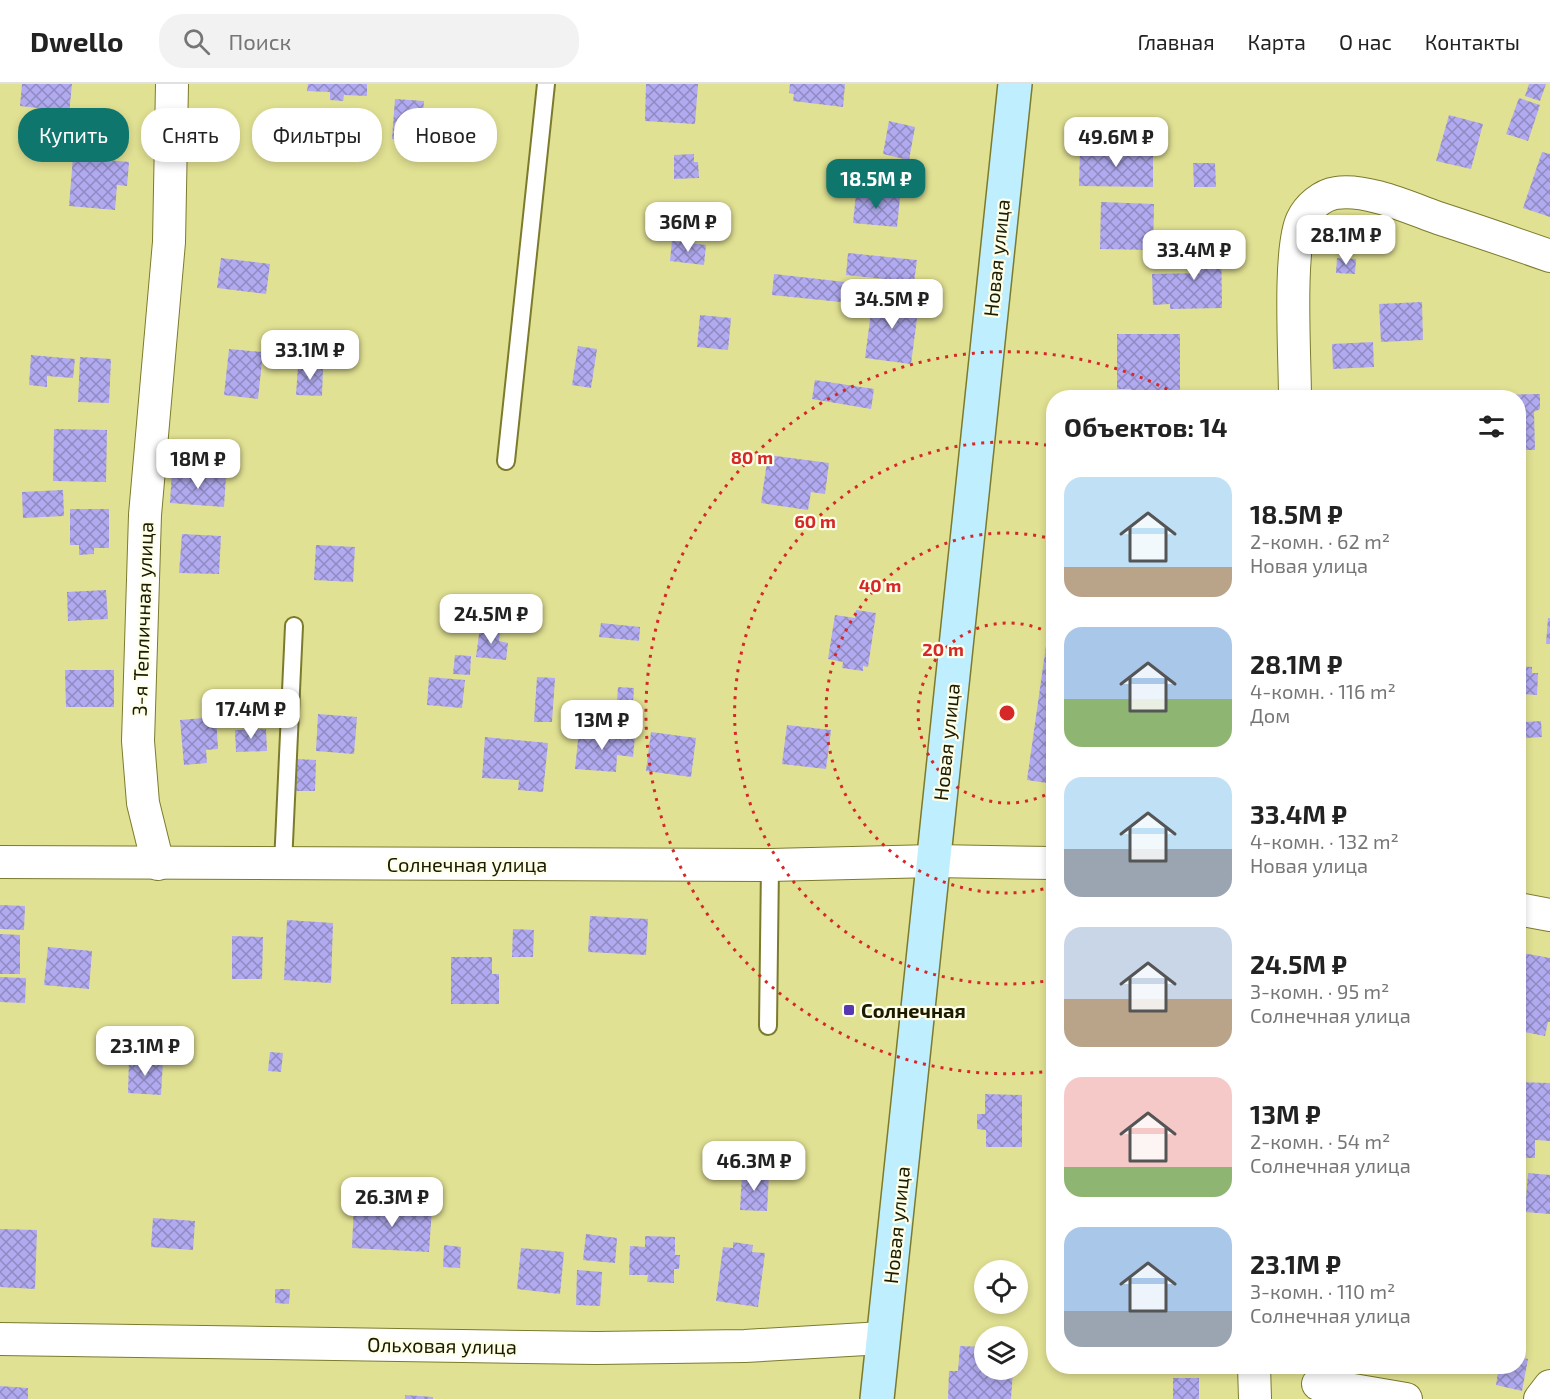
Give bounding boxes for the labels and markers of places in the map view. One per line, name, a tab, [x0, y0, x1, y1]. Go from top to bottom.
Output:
pin: 49.6M ₽	[1061, 117, 1171, 168]
pin: 18.5M ₽	[821, 159, 931, 210]
pin: 36M ₽	[646, 202, 730, 253]
pin: 28.1M ₽	[1291, 215, 1401, 266]
pin: 33.4M ₽	[1139, 230, 1249, 281]
pin: 34.5M ₽	[837, 279, 947, 330]
pin: 33.1M ₽	[255, 330, 365, 381]
pin: 18M ₽	[156, 439, 240, 490]
pin: 24.5M ₽	[436, 594, 546, 645]
pin: 17.4M ₽	[196, 689, 306, 740]
pin: 13M ₽	[560, 700, 644, 751]
centre of rings	[997, 703, 1017, 723]
place label: Солнечная	[861, 998, 966, 1022]
marker: Солнечная	[842, 1003, 856, 1017]
pin: 23.1M ₽	[90, 1026, 200, 1077]
pin: 46.3M ₽	[699, 1141, 809, 1192]
pin: 26.3M ₽	[337, 1177, 447, 1228]

